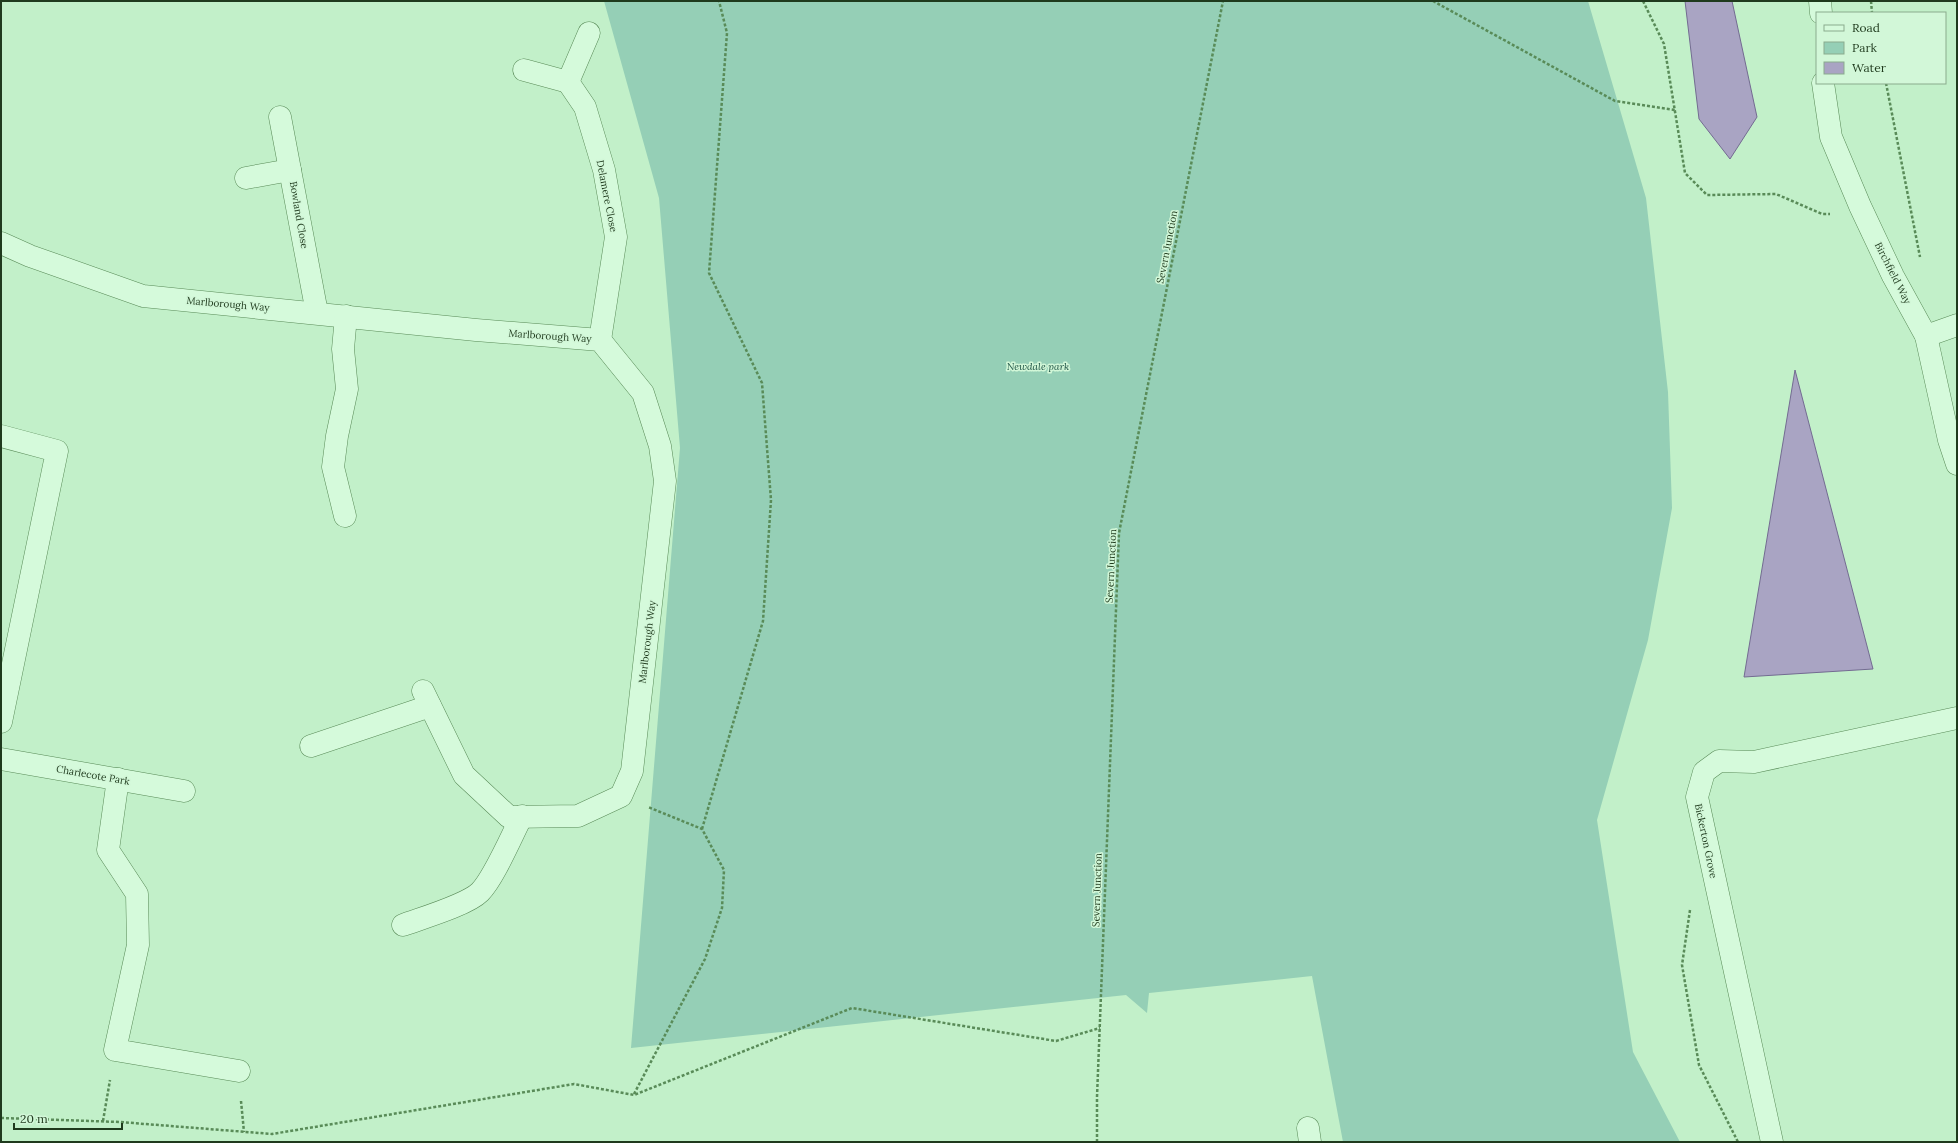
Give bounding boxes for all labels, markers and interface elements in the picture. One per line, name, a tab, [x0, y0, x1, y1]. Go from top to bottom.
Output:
legend	[1816, 12, 1946, 84]
text: Road	[1852, 20, 1880, 35]
text: Park	[1852, 40, 1878, 55]
text: Water	[1852, 60, 1887, 75]
street label: Delamere Close	[594, 159, 620, 234]
street label: Bowland Close	[287, 180, 311, 250]
street label: Severn Junction	[1154, 209, 1180, 285]
street label: Birchfield Way	[1872, 240, 1914, 307]
street label: Marlborough Way	[186, 294, 271, 314]
street label: Marlborough Way	[508, 327, 593, 345]
park label: Newdale park	[1007, 360, 1069, 373]
street label: Severn Junction	[1103, 529, 1119, 603]
street label: Marlborough Way	[635, 599, 659, 684]
street label: Charlecote Park	[55, 762, 131, 788]
street label: Bickerton Grove	[1692, 803, 1720, 880]
street label: Severn Junction	[1089, 853, 1105, 927]
scale bar	[14, 1105, 122, 1131]
text: 20 m	[20, 1111, 48, 1126]

